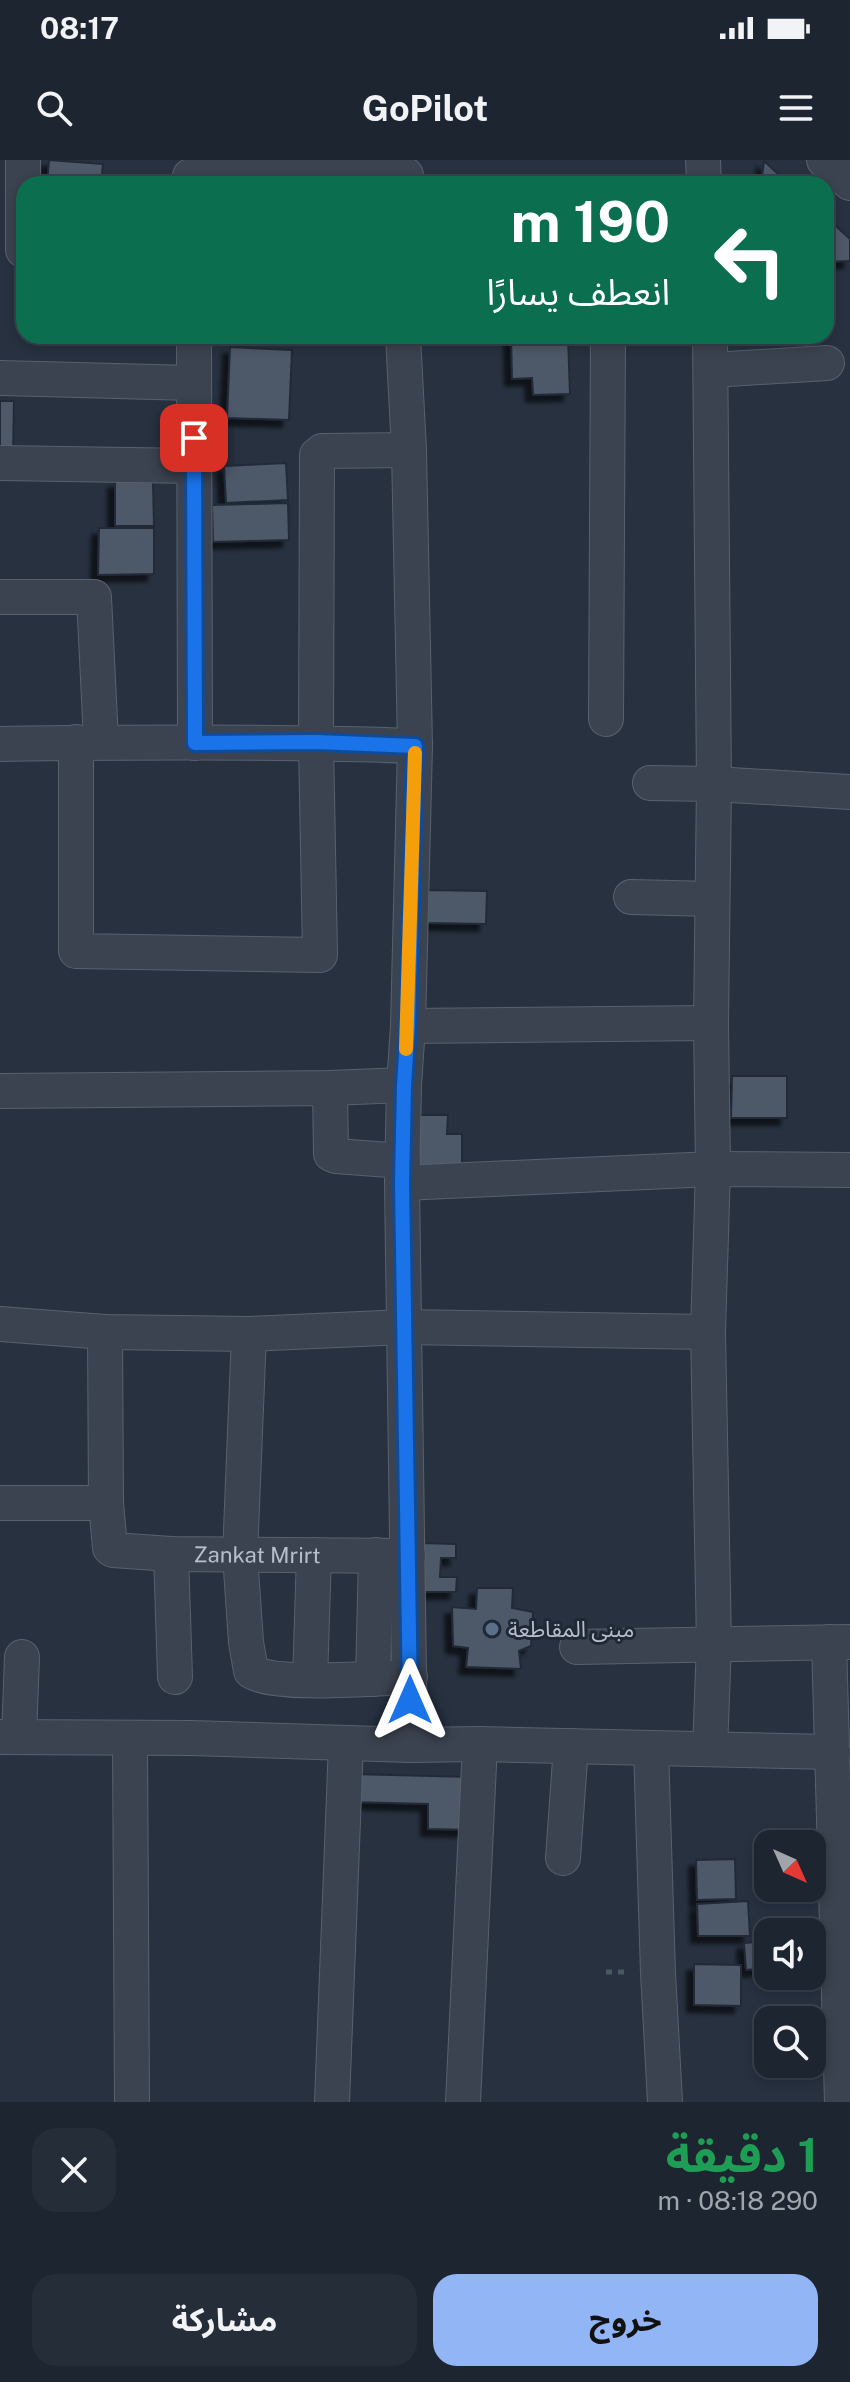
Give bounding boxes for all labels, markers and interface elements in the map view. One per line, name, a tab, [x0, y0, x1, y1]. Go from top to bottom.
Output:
text: 08:17	[40, 10, 119, 46]
icon: search	[32, 86, 76, 130]
icon: menu	[774, 86, 818, 130]
text: GoPilot	[362, 87, 488, 129]
text: 190 m	[510, 189, 670, 255]
icon: left	[698, 208, 802, 312]
text: انعطف يسارًا	[486, 271, 670, 313]
pin	[160, 404, 228, 472]
icon: arrive	[172, 416, 216, 460]
street label: Zankat Mrirt	[193, 1541, 321, 1568]
place label: مبنى المقاطعة	[508, 1616, 634, 1642]
marker: مبنى المقاطعة	[483, 1620, 501, 1638]
position arrow	[368, 1658, 452, 1742]
north arrow	[754, 1830, 826, 1902]
map controls	[754, 1830, 826, 2078]
button: sound	[754, 1918, 826, 1990]
button: search	[754, 2006, 826, 2078]
text: 1 دقيقة	[666, 2126, 818, 2183]
button: close	[32, 2128, 116, 2212]
text: 290 m · 08:18	[657, 2185, 818, 2216]
button: مشاركة	[32, 2274, 417, 2366]
button: خروج	[433, 2274, 818, 2366]

